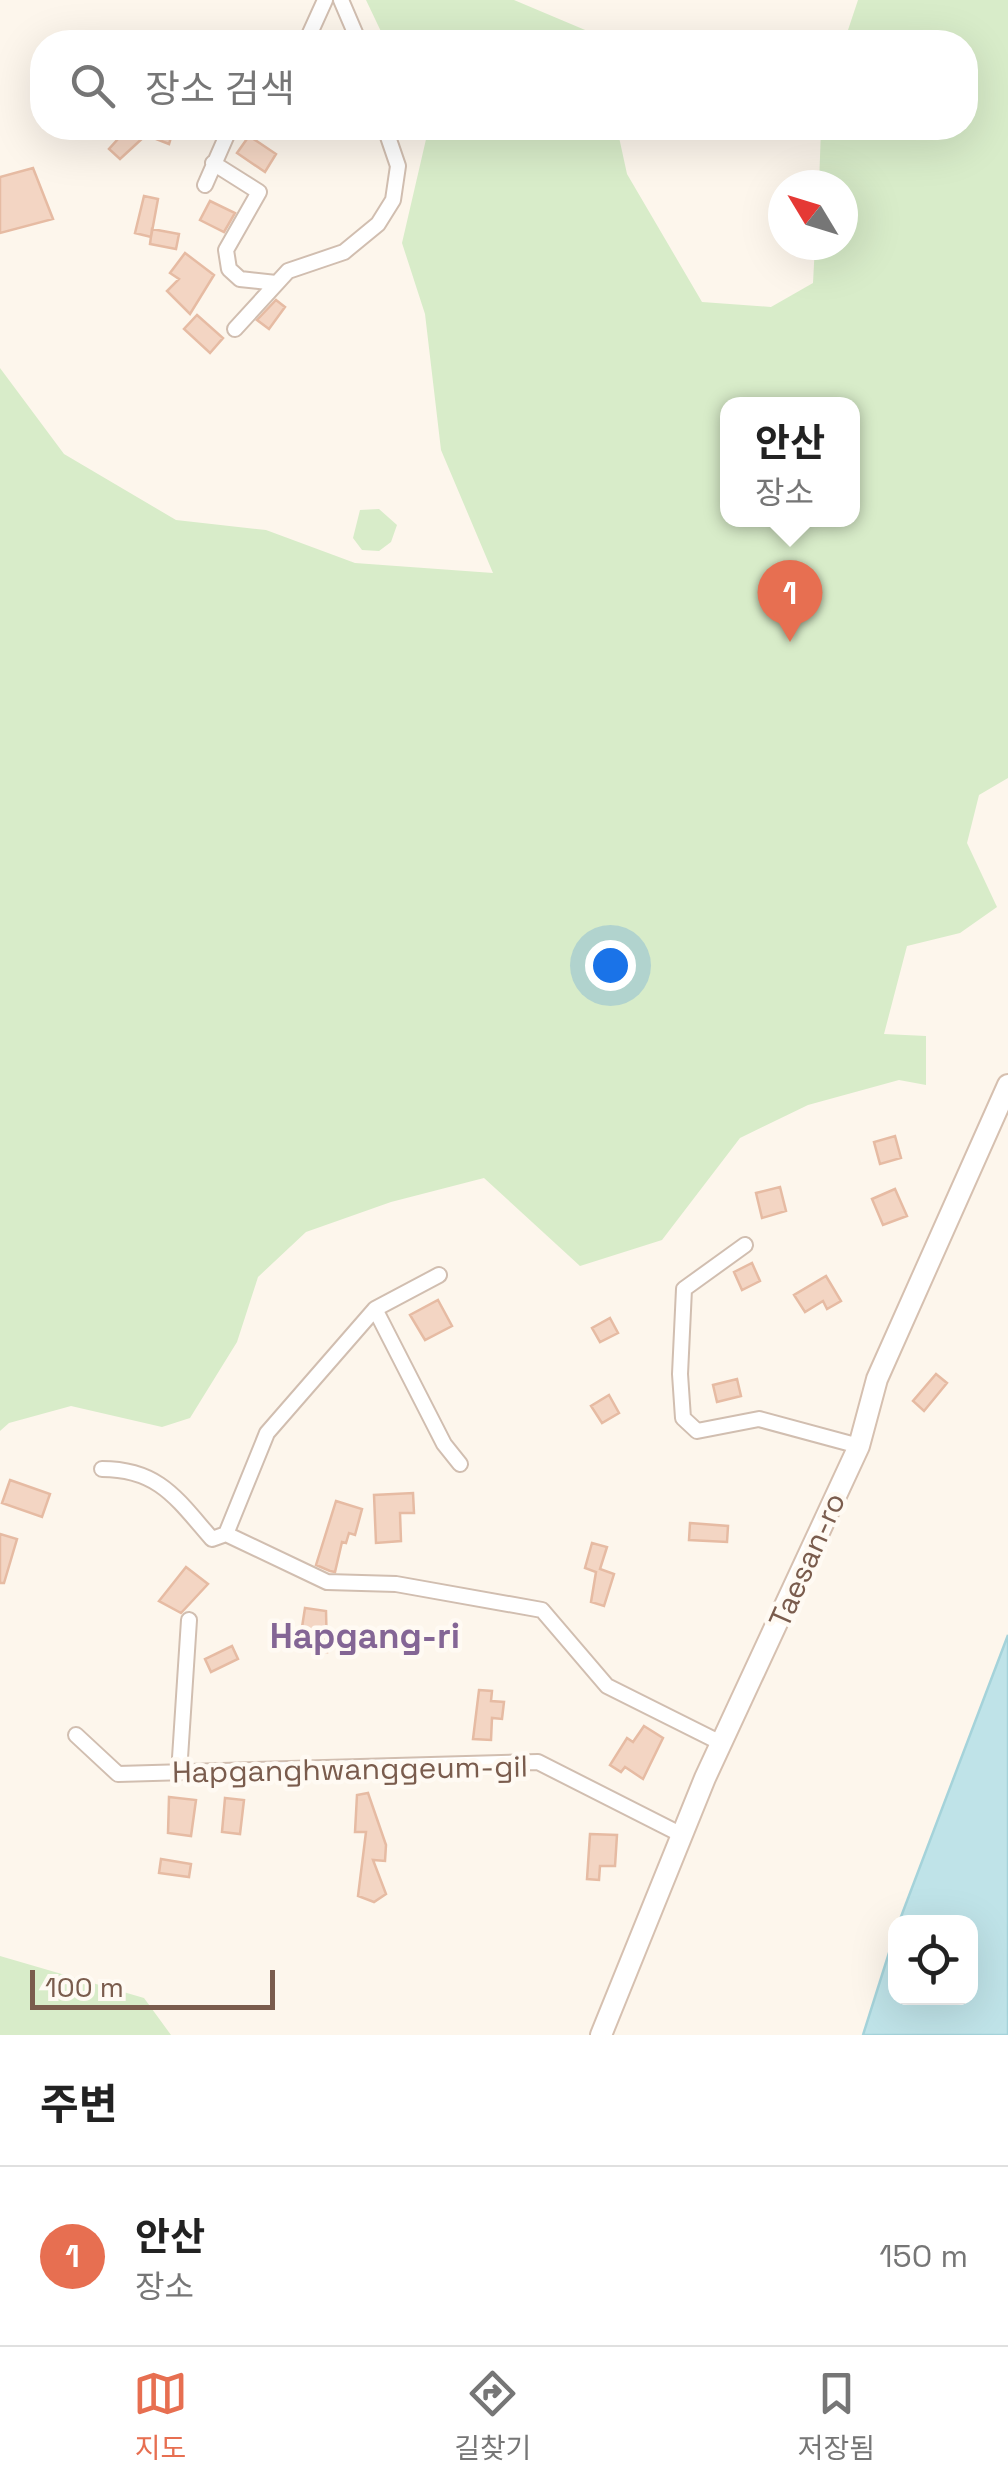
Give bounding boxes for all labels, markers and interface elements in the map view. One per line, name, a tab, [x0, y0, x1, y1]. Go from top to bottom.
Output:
search box	[30, 30, 978, 140]
icon: search	[65, 58, 120, 113]
text: 장소 검색	[145, 65, 295, 113]
north arrow	[768, 170, 858, 260]
popup	[720, 397, 860, 527]
text: 안산	[755, 419, 825, 467]
text: 장소	[755, 473, 814, 513]
pin: 1	[758, 560, 822, 642]
your location	[585, 940, 636, 991]
street label: Taesan-ro	[760, 1486, 854, 1634]
district label: Hapgang-ri	[270, 1614, 460, 1658]
street label: Hapganghwanggeum-gil	[172, 1746, 528, 1792]
map controls	[888, 1915, 978, 2005]
button: locate	[888, 1915, 978, 2005]
scale bar	[30, 1965, 275, 2010]
text: 100 m	[45, 1969, 124, 2005]
text: 주변	[40, 2078, 117, 2131]
text: 안산	[135, 2213, 205, 2261]
text: 1	[65, 2236, 80, 2276]
text: 150 m	[879, 2236, 968, 2276]
text: 장소	[135, 2267, 194, 2307]
tab: 지도	[133, 2366, 188, 2466]
tab: 길찾기	[454, 2366, 531, 2466]
tab: 저장됨	[798, 2366, 875, 2466]

